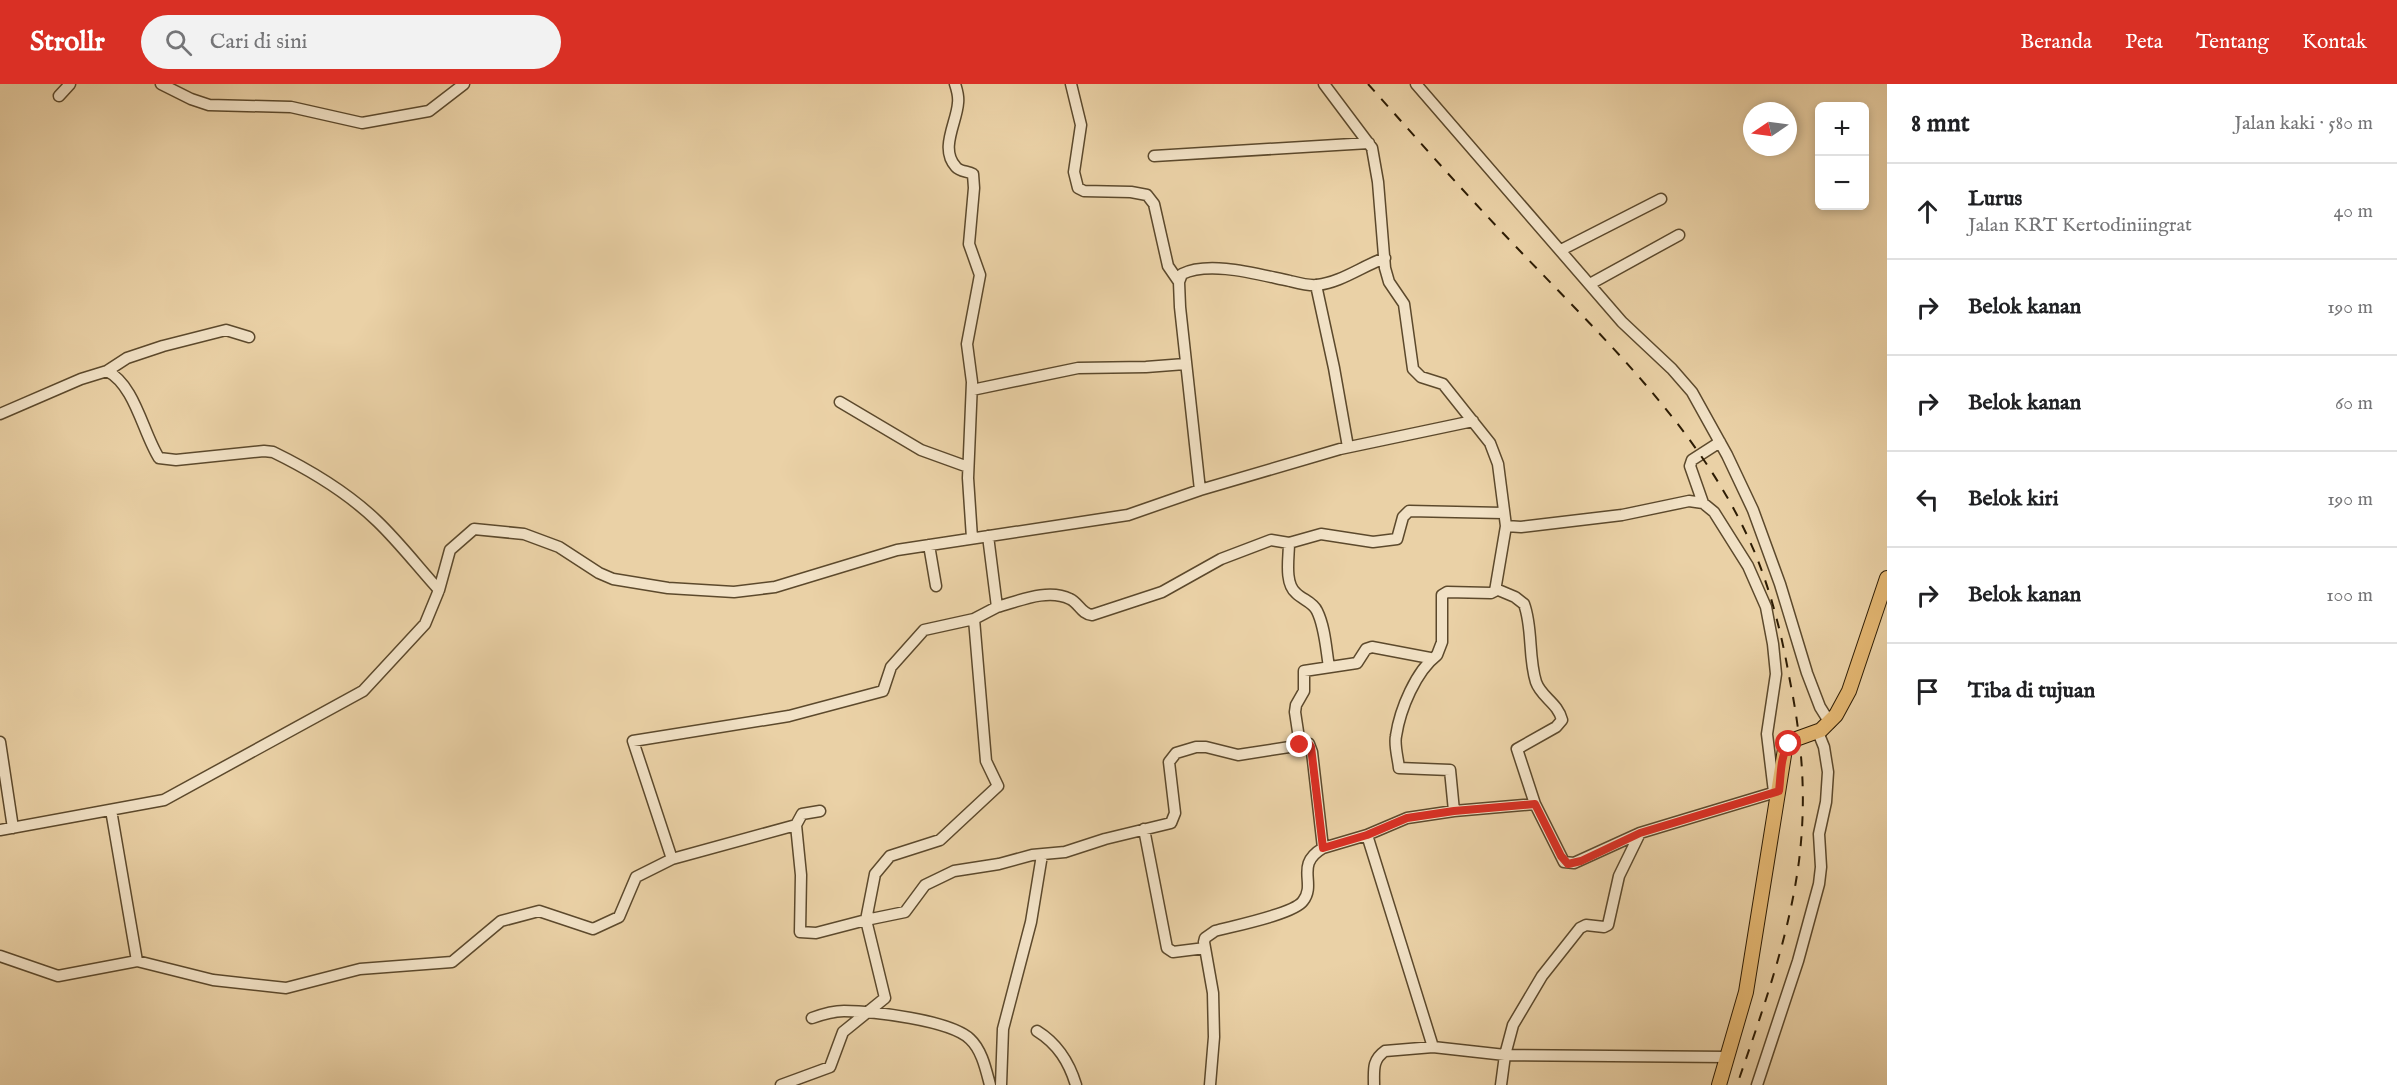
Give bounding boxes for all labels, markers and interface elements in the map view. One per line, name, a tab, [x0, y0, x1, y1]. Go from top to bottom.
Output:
search box	[141, 15, 561, 69]
text: Strollr	[30, 25, 105, 60]
icon: search	[162, 26, 195, 59]
text: Cari di sini	[210, 28, 308, 56]
text: Beranda	[2020, 29, 2092, 56]
text: Peta	[2125, 29, 2163, 56]
text: Tentang	[2196, 29, 2269, 56]
text: Kontak	[2302, 29, 2367, 56]
north arrow	[1743, 102, 1797, 156]
map controls	[1815, 102, 1869, 210]
button: +	[1815, 102, 1869, 156]
text: 8 mnt	[1911, 107, 1970, 140]
text: Jalan kaki · 580 m	[2234, 111, 2373, 136]
button: −	[1815, 156, 1869, 210]
text: Lurus	[1968, 185, 2022, 213]
icon: ahead	[1911, 195, 1944, 228]
text: 40 m	[2334, 199, 2373, 224]
text: Jalan KRT Kertodiniingrat	[1968, 213, 2192, 238]
icon: right	[1911, 291, 1944, 324]
text: Belok kanan	[1968, 293, 2081, 321]
text: 190 m	[2327, 295, 2373, 320]
icon: right	[1911, 387, 1944, 420]
text: Belok kanan	[1968, 389, 2081, 417]
text: 60 m	[2335, 391, 2373, 416]
icon: left	[1911, 483, 1944, 516]
text: Belok kiri	[1968, 485, 2059, 513]
text: 190 m	[2327, 487, 2373, 512]
icon: right	[1911, 579, 1944, 612]
text: Belok kanan	[1968, 581, 2081, 609]
text: 100 m	[2326, 583, 2373, 608]
icon: arrive	[1911, 675, 1944, 708]
text: Tiba di tujuan	[1968, 677, 2095, 705]
route start	[1775, 730, 1801, 756]
route end	[1286, 731, 1312, 757]

